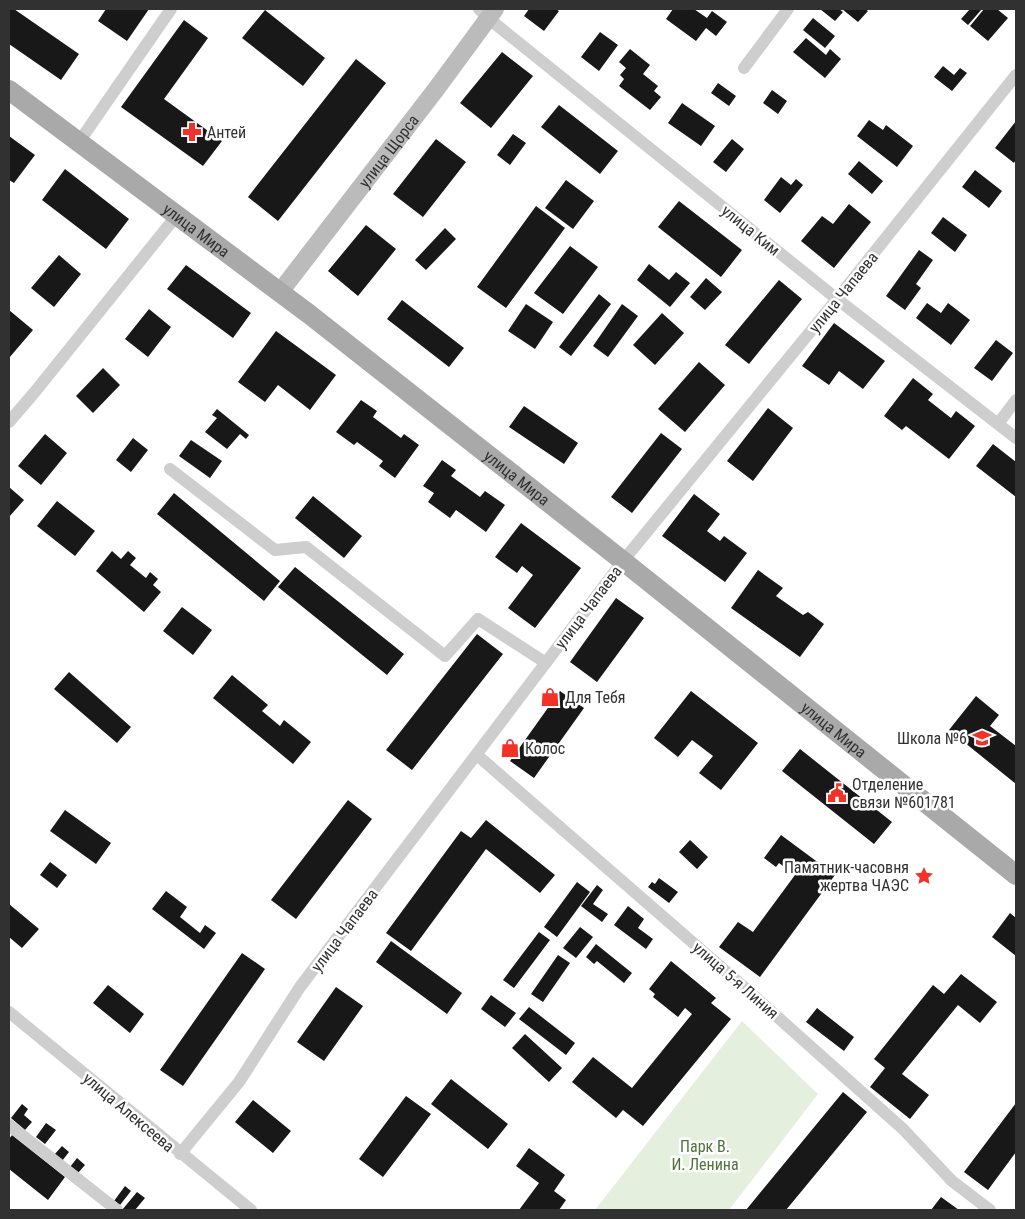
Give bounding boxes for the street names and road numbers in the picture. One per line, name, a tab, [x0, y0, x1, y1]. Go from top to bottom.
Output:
street label: улица Щорса	[355, 111, 423, 191]
street label: улица Мира	[159, 199, 233, 261]
street label: улица Ким	[718, 201, 784, 260]
street label: улица Чапаева	[805, 248, 882, 337]
street label: улица Мира	[480, 446, 553, 510]
street label: улица Чапаева	[551, 562, 626, 652]
street label: улица Мира	[797, 698, 870, 762]
street label: улица Чапаева	[307, 885, 382, 975]
street label: улица 5-я Линия	[689, 938, 783, 1023]
street label: улица Алексеева	[79, 1069, 178, 1156]

